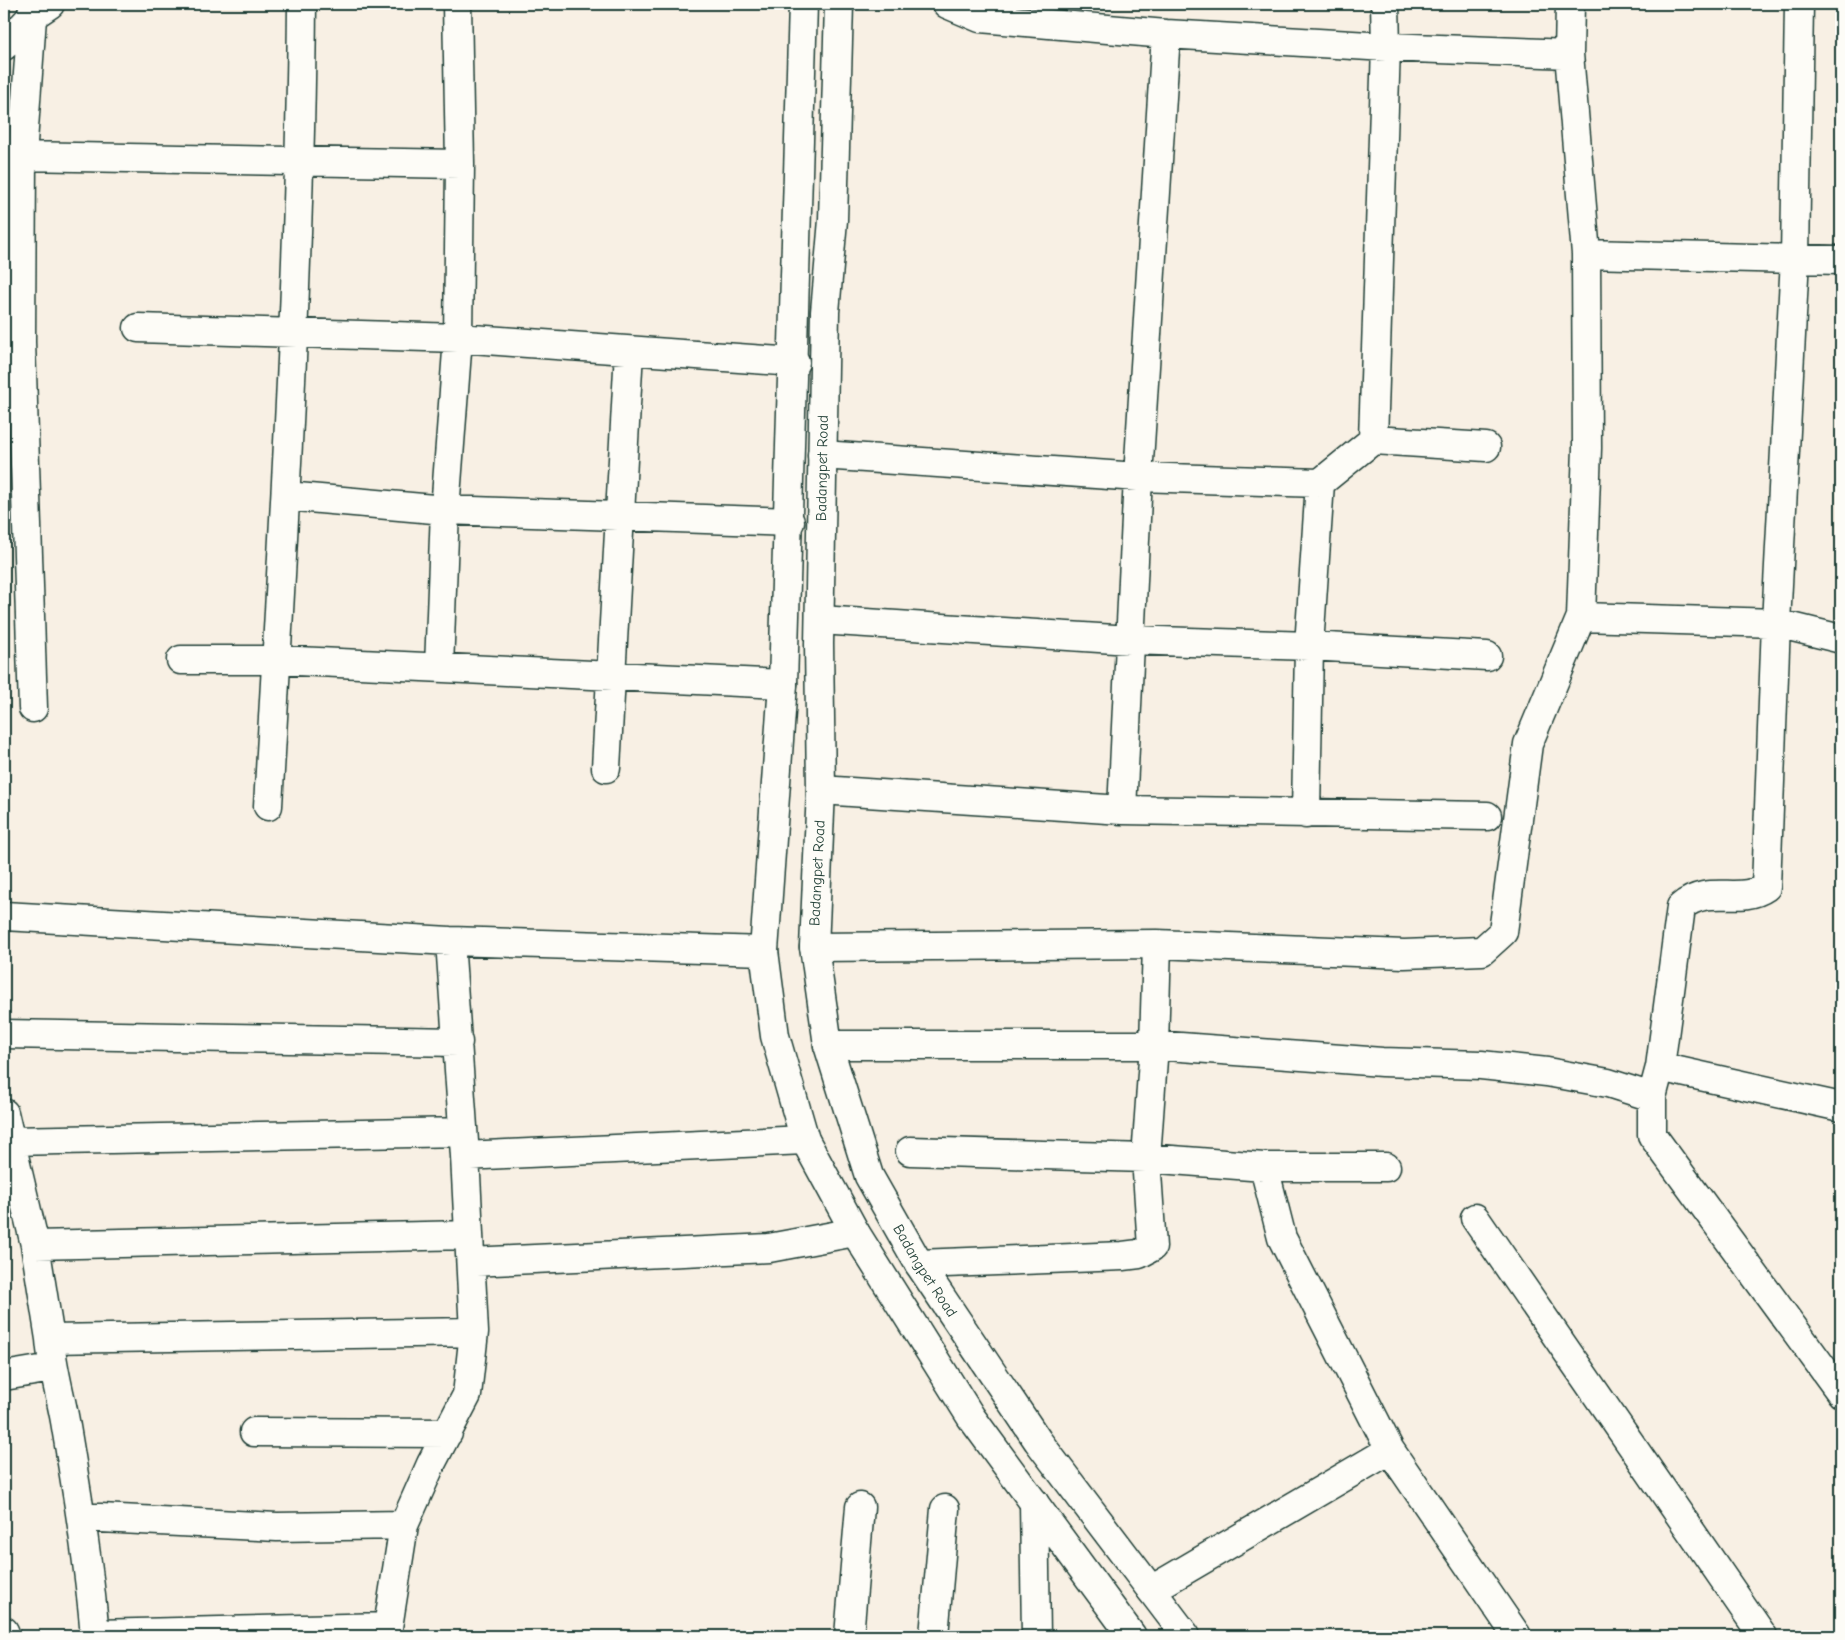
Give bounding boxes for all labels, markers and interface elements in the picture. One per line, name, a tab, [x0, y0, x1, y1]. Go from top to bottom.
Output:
street label: Badangpet Road	[812, 415, 832, 521]
street label: Badangpet Road	[805, 820, 829, 926]
street label: Badangpet Road	[889, 1221, 961, 1320]

